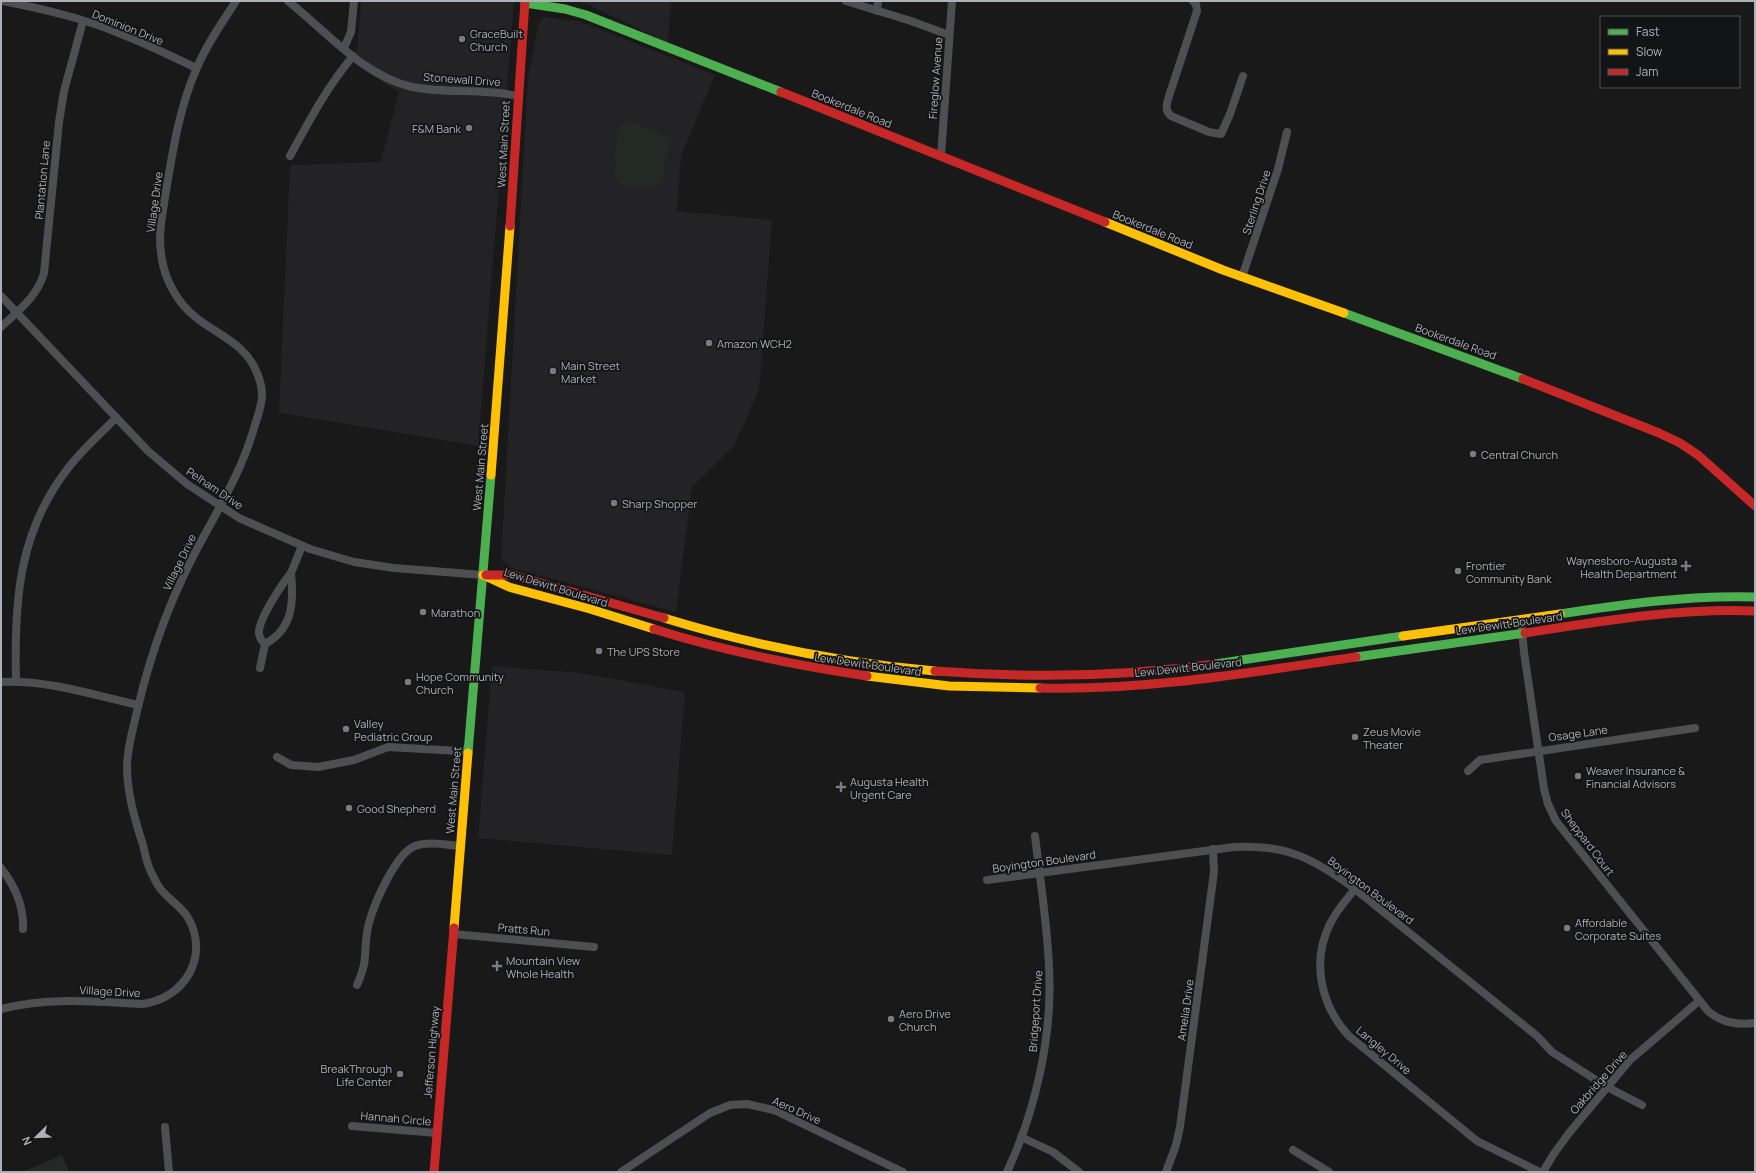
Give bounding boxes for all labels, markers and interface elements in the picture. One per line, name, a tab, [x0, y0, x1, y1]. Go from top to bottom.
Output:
street label: Dominion Drive	[90, 6, 166, 48]
legend	[1600, 16, 1740, 88]
text: Fast	[1636, 23, 1660, 40]
place label: GraceBuilt Church	[470, 26, 523, 54]
marker: GraceBuilt Church	[457, 34, 467, 44]
street label: Fireglow Avenue	[925, 36, 945, 119]
text: Slow	[1636, 43, 1662, 60]
text: Jam	[1636, 63, 1658, 80]
street label: Stonewall Drive	[423, 69, 502, 89]
street label: Bookerdale Road	[810, 85, 894, 131]
street label: West Main Street	[493, 100, 513, 188]
place label: F&M Bank	[412, 121, 462, 136]
marker: F&M Bank	[464, 123, 474, 133]
street label: Plantation Lane	[31, 139, 53, 220]
street label: Sterling Drive	[1238, 167, 1274, 236]
street label: Village Drive	[142, 170, 166, 233]
street label: Bookerdale Road	[1111, 206, 1195, 252]
street label: Bookerdale Road	[1413, 319, 1499, 363]
place label: Amazon WCH2	[717, 336, 792, 351]
marker: Amazon WCH2	[704, 338, 714, 348]
place label: Main Street Market	[561, 358, 620, 386]
marker: Main Street Market	[548, 366, 558, 376]
street label: West Main Street	[469, 423, 491, 511]
place label: Central Church	[1481, 447, 1558, 462]
marker: Central Church	[1468, 449, 1478, 459]
street label: Pelham Drive	[184, 463, 247, 513]
place label: Sharp Shopper	[622, 496, 697, 511]
marker: Sharp Shopper	[609, 498, 619, 508]
street label: Village Drive	[159, 531, 199, 593]
place label: Waynesboro-Augusta Health Department	[1566, 553, 1677, 581]
place label: Frontier Community Bank	[1466, 558, 1552, 586]
marker: Waynesboro-Augusta Health Department	[1680, 560, 1692, 572]
street label: Lew Dewitt Boulevard	[502, 564, 610, 610]
marker: Frontier Community Bank	[1453, 566, 1463, 576]
place label: Marathon	[431, 605, 480, 620]
marker: Marathon	[418, 607, 428, 617]
street label: Lew Dewitt Boulevard	[1455, 608, 1563, 638]
place label: The UPS Store	[607, 644, 680, 659]
marker: The UPS Store	[594, 646, 604, 656]
street label: Lew Dewitt Boulevard	[814, 649, 922, 679]
street label: Lew Dewitt Boulevard	[1134, 654, 1242, 680]
place label: Hope Community Church	[416, 669, 504, 697]
marker: Hope Community Church	[403, 677, 413, 687]
place label: Valley Pediatric Group	[354, 716, 433, 744]
street label: Osage Lane	[1547, 721, 1609, 745]
marker: Valley Pediatric Group	[341, 724, 351, 734]
place label: Zeus Movie Theater	[1363, 724, 1421, 752]
marker: Zeus Movie Theater	[1350, 732, 1360, 742]
street label: West Main Street	[442, 746, 464, 834]
place label: Weaver Insurance & Financial Advisors	[1586, 763, 1686, 791]
marker: Weaver Insurance & Financial Advisors	[1573, 771, 1583, 781]
place label: Augusta Health Urgent Care	[850, 774, 929, 802]
marker: Augusta Health Urgent Care	[835, 781, 847, 793]
place label: Good Shepherd	[357, 801, 436, 816]
marker: Good Shepherd	[344, 803, 354, 813]
street label: Sheppard Court	[1558, 805, 1618, 879]
street label: Boyington Boulevard	[991, 846, 1097, 876]
street label: Boyington Boulevard	[1325, 853, 1417, 927]
place label: Affordable Corporate Suites	[1575, 915, 1662, 943]
street label: Pratts Run	[497, 919, 551, 939]
marker: Affordable Corporate Suites	[1562, 923, 1572, 933]
place label: Mountain View Whole Health	[506, 953, 581, 981]
marker: Mountain View Whole Health	[491, 960, 503, 972]
street label: Bridgeport Drive	[1025, 969, 1045, 1052]
street label: Amelia Drive	[1173, 978, 1197, 1042]
street label: Village Drive	[79, 982, 141, 1000]
street label: Jefferson Highway	[419, 1005, 443, 1099]
place label: Aero Drive Church	[899, 1006, 951, 1034]
marker: Aero Drive Church	[886, 1014, 896, 1024]
street label: Langley Drive	[1353, 1023, 1415, 1078]
street label: Oakbridge Drive	[1566, 1046, 1630, 1117]
place label: BreakThrough Life Center	[320, 1061, 392, 1089]
marker: BreakThrough Life Center	[395, 1069, 405, 1079]
street label: Aero Drive	[770, 1093, 824, 1128]
street label: Hannah Circle	[360, 1107, 432, 1129]
north arrow	[16, 1117, 56, 1157]
text: N	[18, 1134, 35, 1148]

